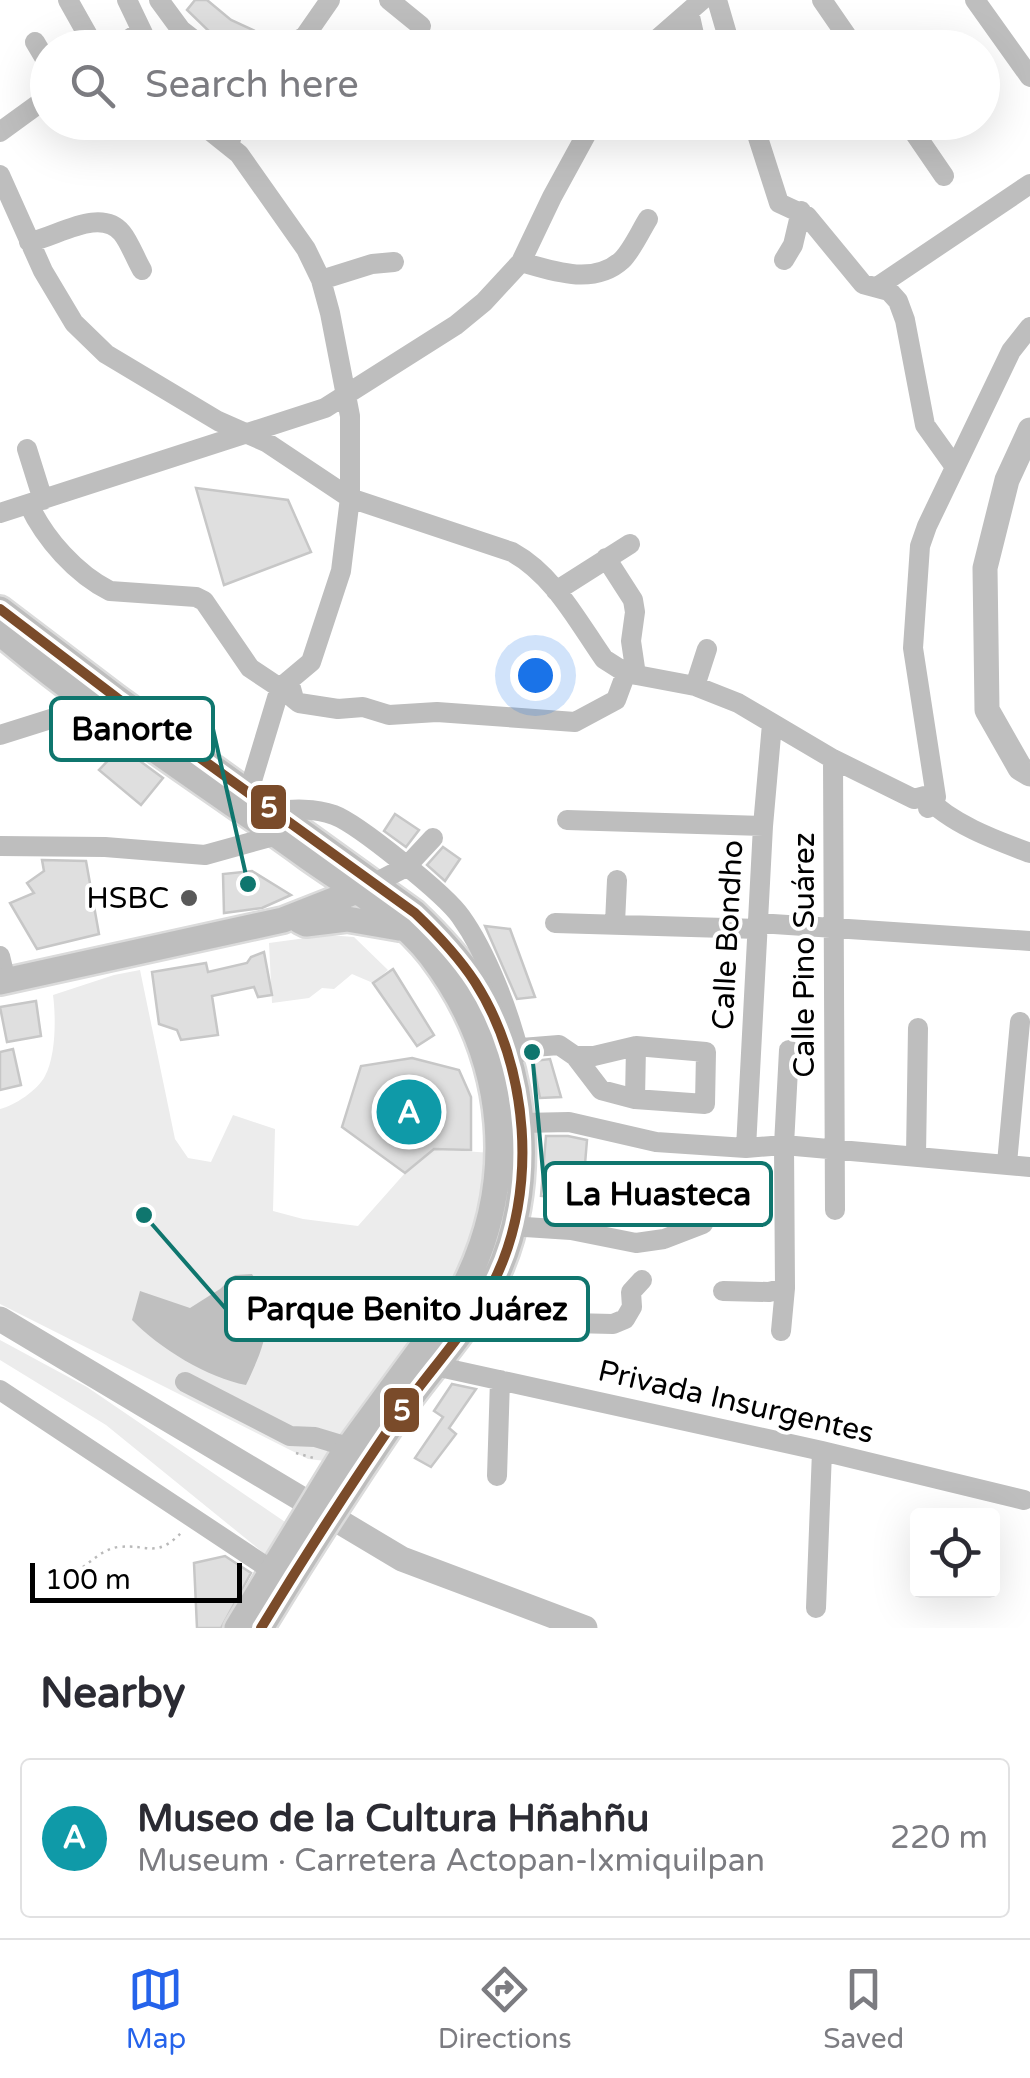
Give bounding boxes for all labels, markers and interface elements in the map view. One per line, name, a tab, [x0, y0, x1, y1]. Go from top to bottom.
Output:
search box	[30, 30, 1000, 140]
icon: search	[65, 58, 120, 113]
text: Search here	[145, 62, 359, 108]
your location	[510, 650, 561, 701]
callout: Banorte	[51, 698, 213, 760]
text: Banorte	[71, 711, 193, 749]
line badge: 5	[249, 783, 288, 831]
text: 5	[260, 791, 278, 825]
street label: Calle Pino Suárez	[786, 832, 823, 1078]
street label: Calle Bondho	[705, 839, 751, 1031]
place label: HSBC	[86, 880, 169, 917]
marker: HSBC	[178, 887, 200, 909]
pin: A	[376, 1074, 442, 1150]
callout: La Huasteca	[545, 1163, 771, 1225]
text: La Huasteca	[565, 1176, 751, 1214]
callout: Parque Benito Juárez	[226, 1278, 588, 1340]
text: Parque Benito Juárez	[246, 1291, 568, 1329]
street label: Privada Insurgentes	[595, 1352, 877, 1452]
line badge: 5	[382, 1386, 421, 1434]
text: 5	[393, 1394, 411, 1428]
map controls	[910, 1508, 1000, 1598]
button: locate	[910, 1508, 1000, 1598]
scale bar	[30, 1558, 242, 1602]
text: 100 m	[45, 1563, 131, 1597]
text: Nearby	[40, 1668, 185, 1719]
text: Museo de la Cultura Hñahñu	[137, 1796, 649, 1842]
text: A	[63, 1819, 86, 1857]
text: 220 m	[890, 1819, 988, 1857]
text: Museum · Carretera Actopan-Ixmiquilpan	[137, 1842, 765, 1880]
tab: Map	[126, 1962, 186, 2056]
tab: Directions	[438, 1962, 572, 2056]
tab: Saved	[823, 1962, 904, 2056]

